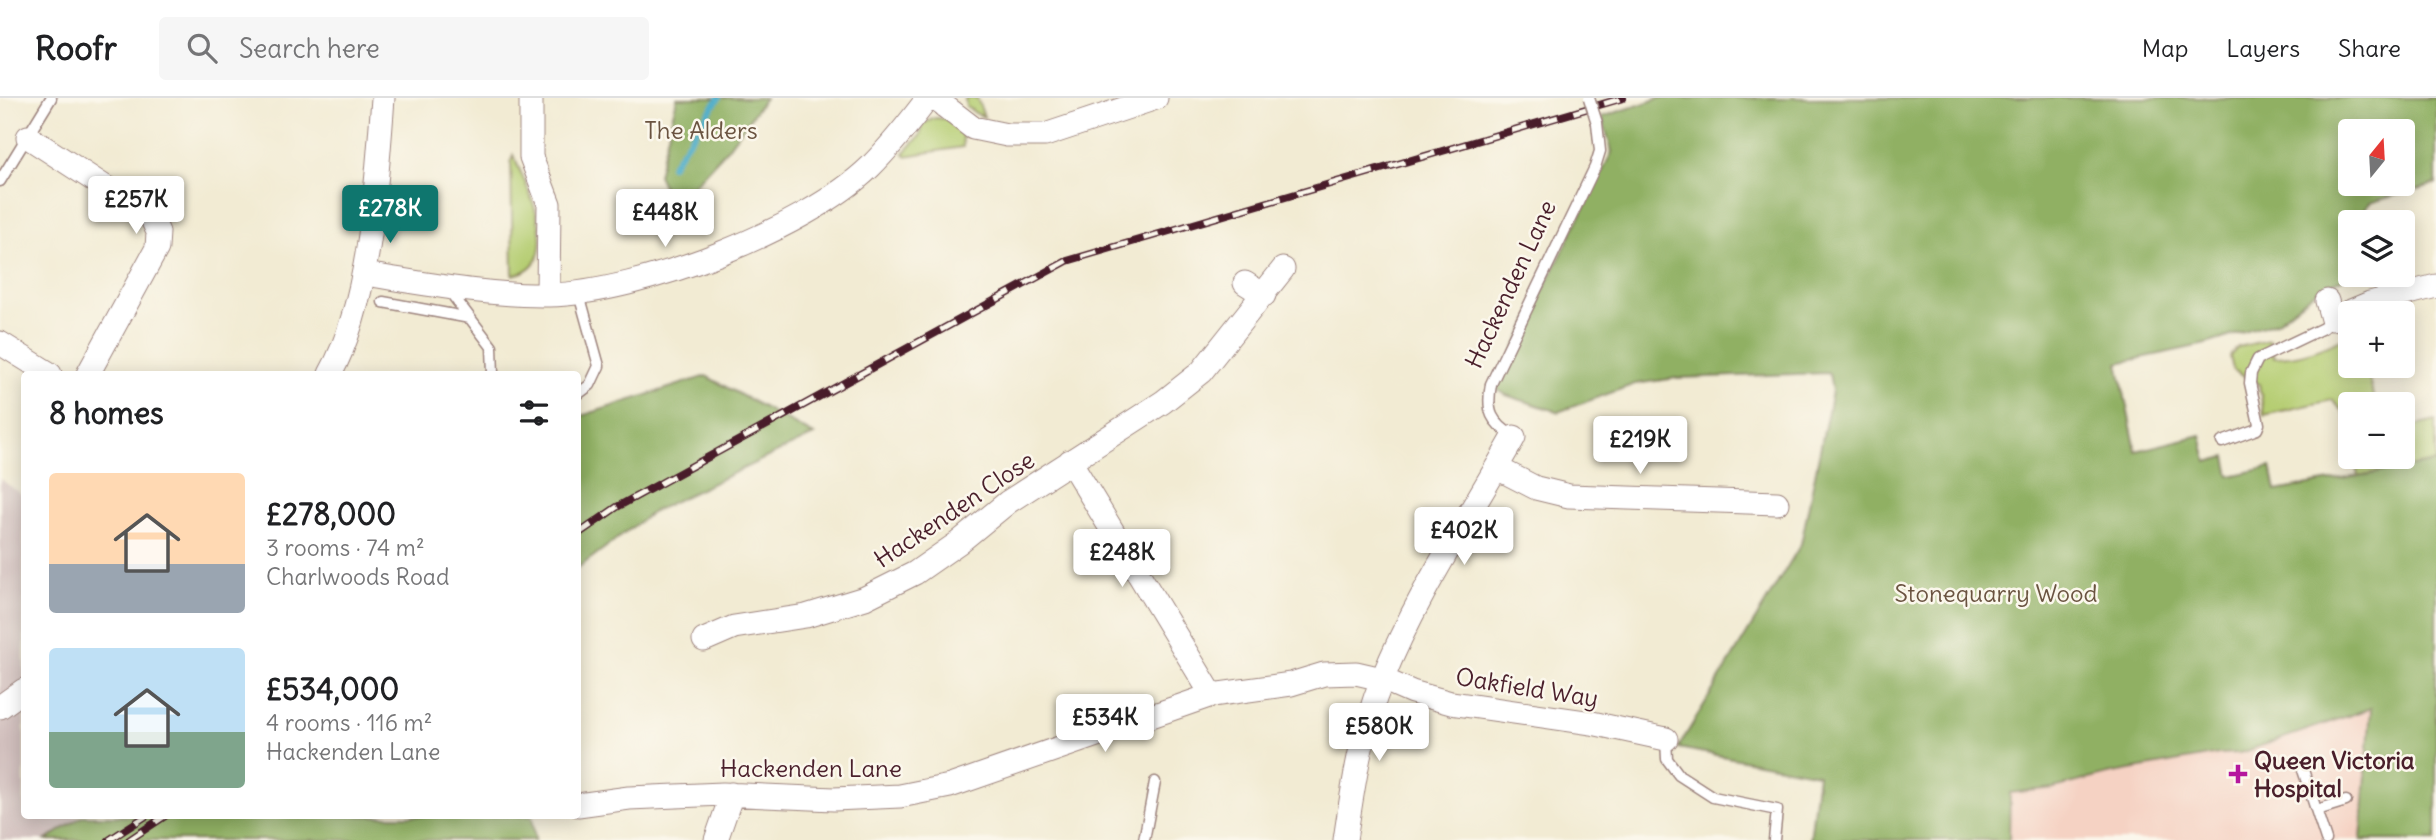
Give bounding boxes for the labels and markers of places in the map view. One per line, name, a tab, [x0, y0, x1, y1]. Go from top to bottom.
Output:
pin: £257K	[87, 176, 185, 236]
pin: £278K	[341, 186, 439, 245]
pin: £448K	[616, 190, 714, 249]
pin: £219K	[1591, 416, 1689, 476]
pin: £402K	[1415, 508, 1513, 567]
pin: £248K	[1073, 530, 1171, 589]
pin: £534K	[1056, 694, 1154, 754]
pin: £580K	[1330, 704, 1428, 763]
place label: Queen Victoria Hospital	[2254, 745, 2415, 803]
marker: Queen Victoria Hospital	[2228, 764, 2248, 784]

